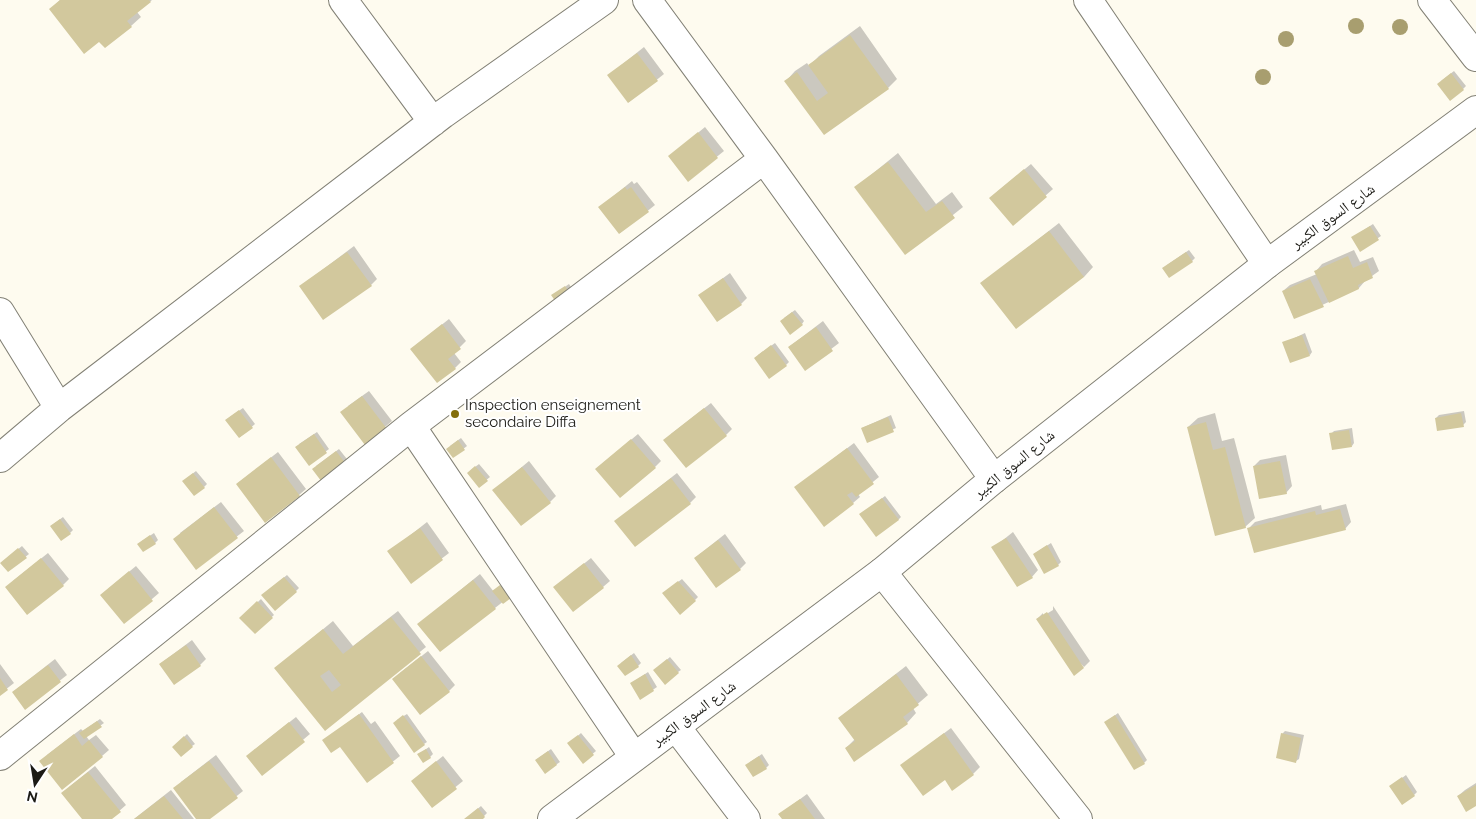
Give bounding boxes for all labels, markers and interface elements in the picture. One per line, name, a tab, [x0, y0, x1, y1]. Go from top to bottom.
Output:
street label: شارع السوق الكبير	[1287, 180, 1379, 254]
place label: Inspection enseignement secondaire Diffa	[465, 396, 641, 431]
marker: Inspection enseignement secondaire Diffa	[449, 408, 461, 420]
street label: شارع السوق الكبير	[969, 426, 1059, 504]
street label: شارع السوق الكبير	[648, 677, 740, 751]
north arrow	[10, 759, 60, 809]
text: N	[25, 788, 39, 806]

